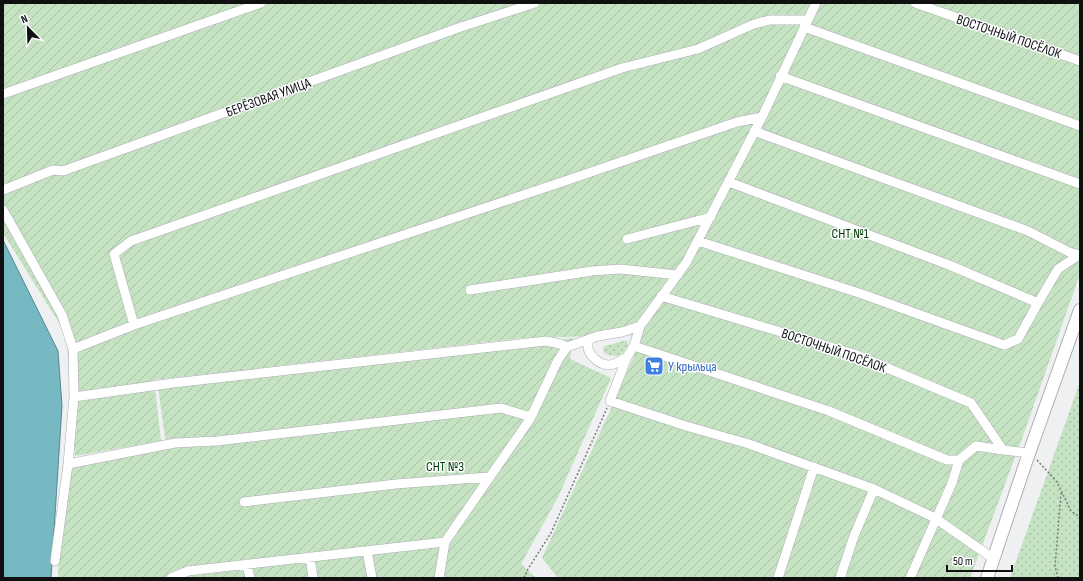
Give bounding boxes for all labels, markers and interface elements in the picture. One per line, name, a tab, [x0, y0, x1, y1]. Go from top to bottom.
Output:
north arrow	[8, 8, 48, 48]
street label: ВОСТОЧНЫЙ ПОСЁЛОК	[954, 11, 1064, 63]
text: N	[19, 12, 30, 26]
street label: БЕРЁЗОВАЯ УЛИЦА	[223, 74, 314, 121]
park label: СНТ №1	[831, 225, 869, 242]
street label: ВОСТОЧНЫЙ ПОСЁЛОК	[779, 325, 889, 377]
supermarket icon: У крыльца	[643, 355, 665, 377]
place label: У крыльца	[668, 358, 717, 375]
park label: СНТ №3	[426, 458, 464, 475]
scale bar	[947, 547, 1012, 573]
text: 50 m	[953, 554, 973, 569]

